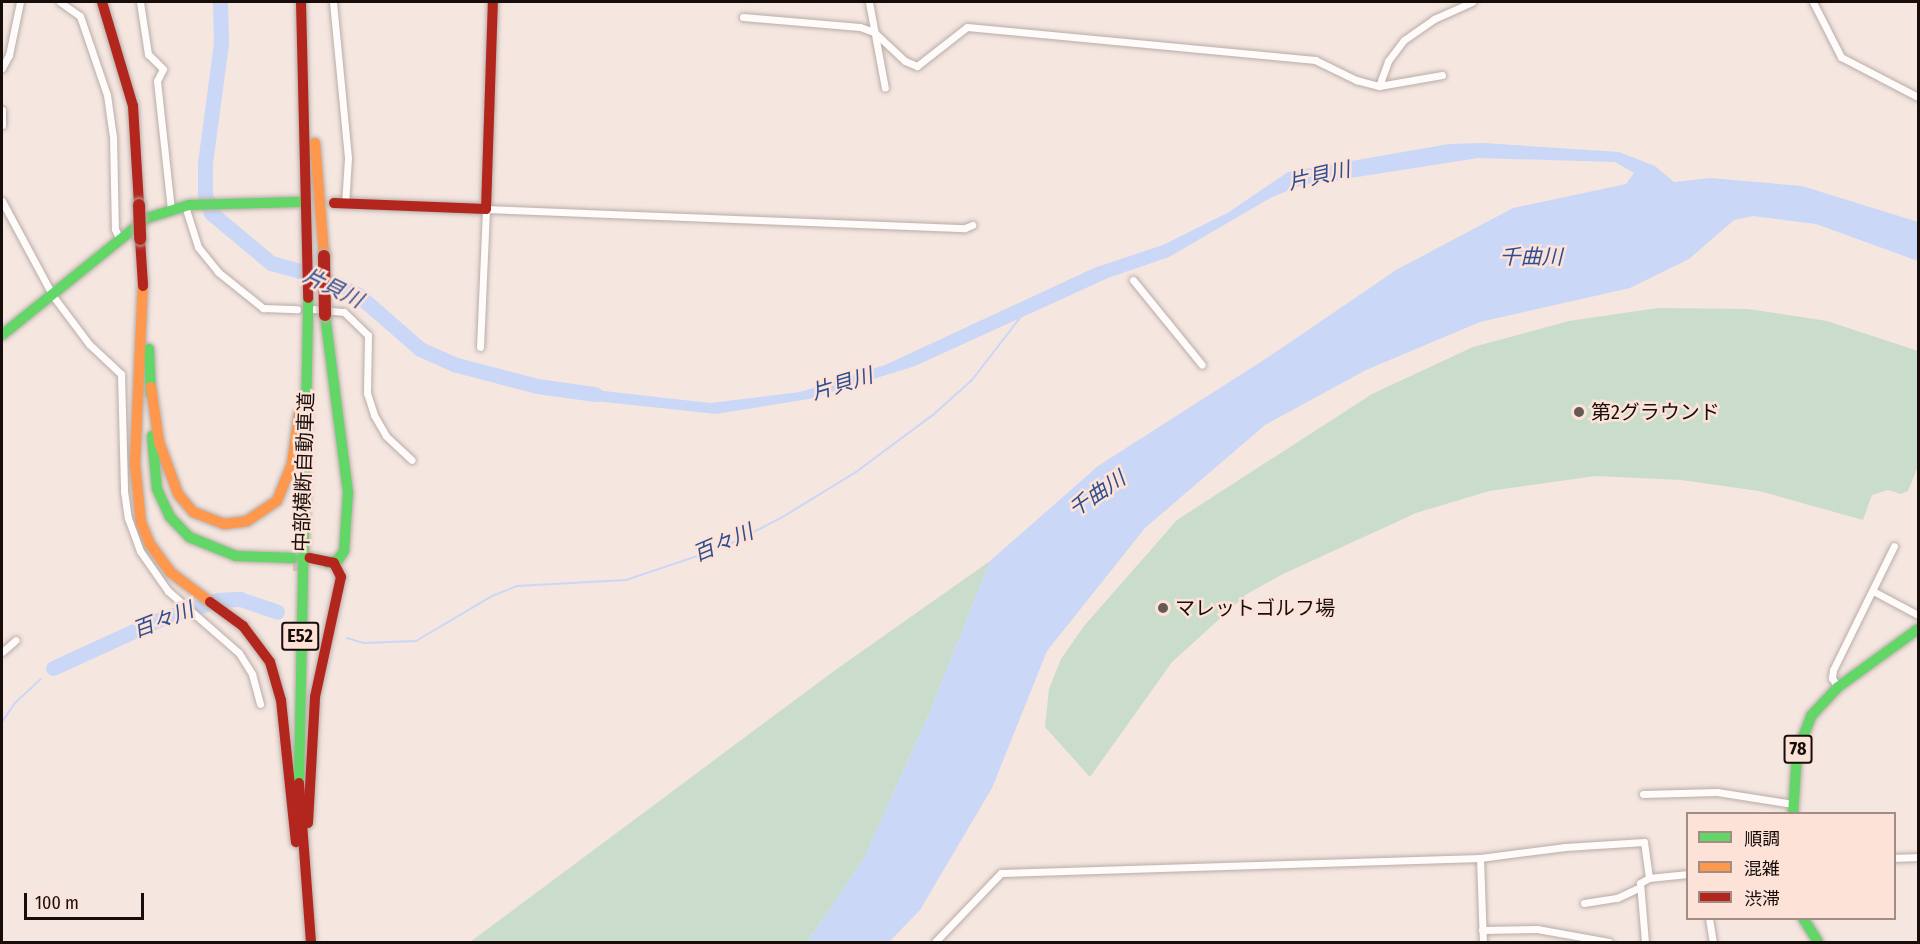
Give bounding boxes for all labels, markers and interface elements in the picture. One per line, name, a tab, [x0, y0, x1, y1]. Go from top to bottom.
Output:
water label: 片貝川	[1285, 157, 1353, 195]
water label: 千曲川	[1500, 244, 1562, 270]
water label: 片貝川	[299, 263, 367, 313]
water label: 片貝川	[808, 363, 876, 405]
street label: 中部横断自動車道	[289, 392, 319, 552]
place label: 第2グラウンド	[1591, 400, 1720, 424]
marker: 第2グラウンド	[1572, 405, 1586, 419]
water label: 千曲川	[1064, 466, 1130, 522]
water label: 百々川	[689, 519, 757, 567]
place label: マレットゴルフ場	[1175, 596, 1335, 620]
water label: 百々川	[129, 597, 197, 643]
marker: マレットゴルフ場	[1156, 601, 1170, 615]
road number: E52	[280, 621, 320, 651]
road number: 78	[1783, 734, 1813, 764]
legend	[1686, 812, 1896, 920]
text: 順調	[1744, 828, 1780, 850]
text: 混雑	[1744, 858, 1780, 880]
scale bar	[27, 881, 147, 919]
text: 渋滞	[1744, 888, 1780, 910]
text: 100 m	[35, 892, 79, 914]

